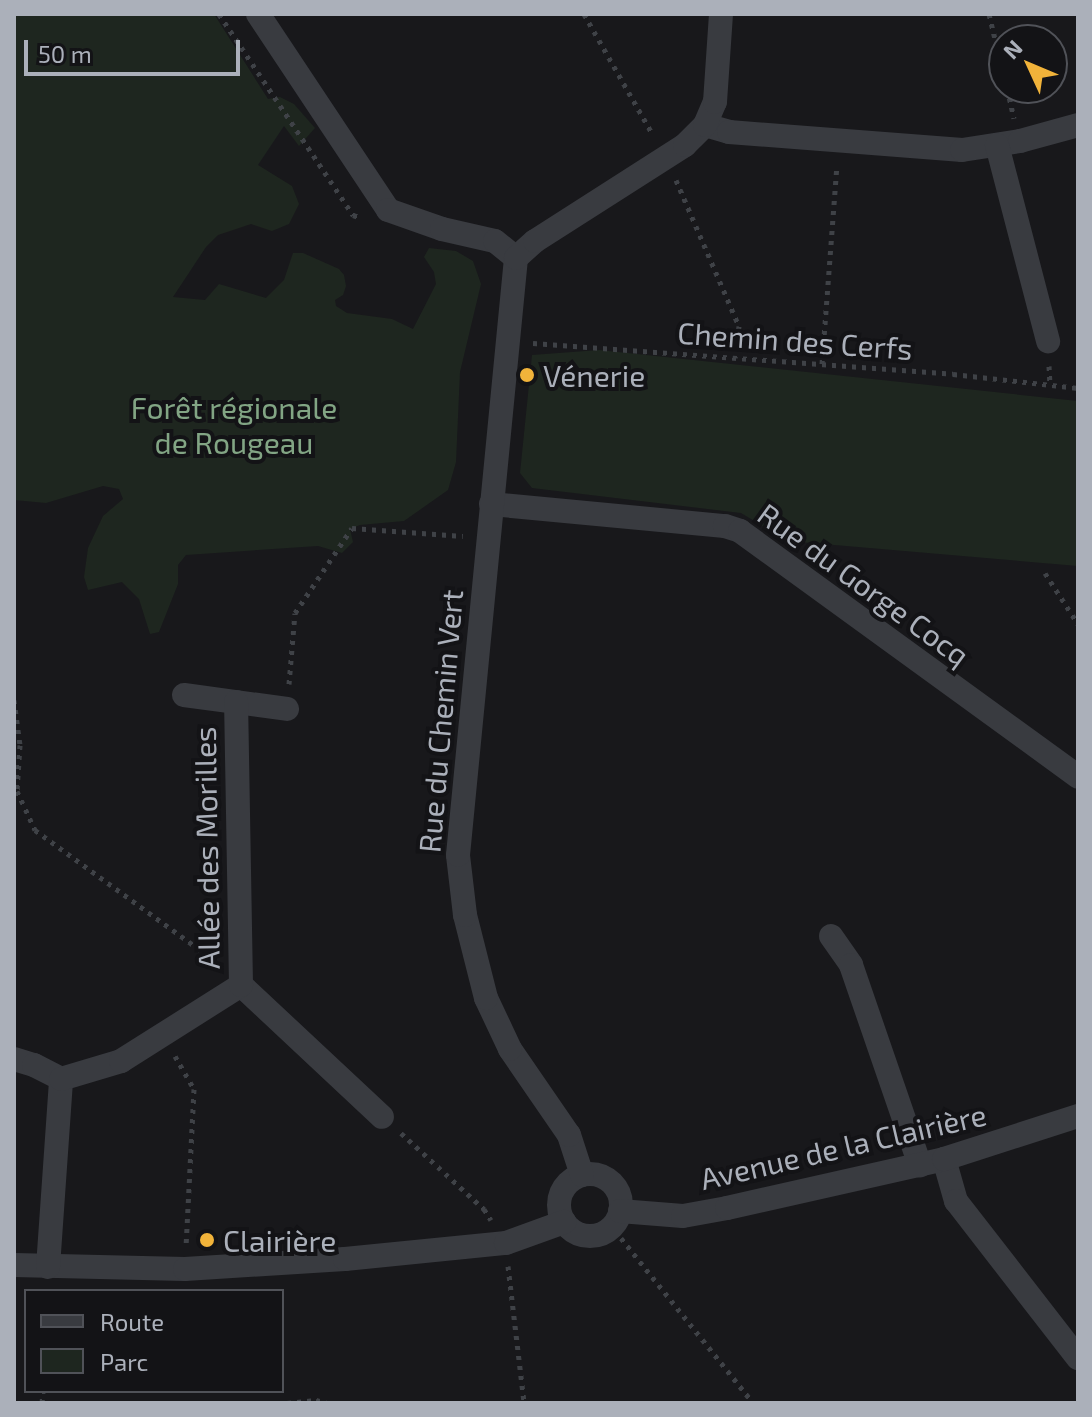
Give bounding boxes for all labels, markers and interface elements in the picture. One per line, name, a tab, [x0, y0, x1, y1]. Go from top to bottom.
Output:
scale bar	[28, 24, 244, 74]
north arrow	[988, 24, 1068, 104]
text: N	[997, 34, 1027, 63]
text: 50 m	[38, 39, 92, 68]
street label: Chemin des Cerfs	[676, 314, 914, 366]
place label: Vénerie	[543, 357, 645, 393]
marker: Vénerie	[518, 366, 536, 384]
park label: Forêt régionale de Rougeau	[131, 389, 337, 460]
street label: Rue du Gorge Cocq	[751, 495, 977, 673]
street label: Rue du Chemin Vert	[411, 588, 469, 854]
street label: Allée des Morilles	[186, 726, 226, 970]
street label: Avenue de la Clairière	[696, 1096, 990, 1196]
place label: Clairière	[223, 1222, 336, 1258]
marker: Clairière	[198, 1231, 216, 1249]
legend	[24, 1289, 284, 1393]
text: Route	[100, 1307, 164, 1336]
text: Parc	[100, 1347, 148, 1376]

